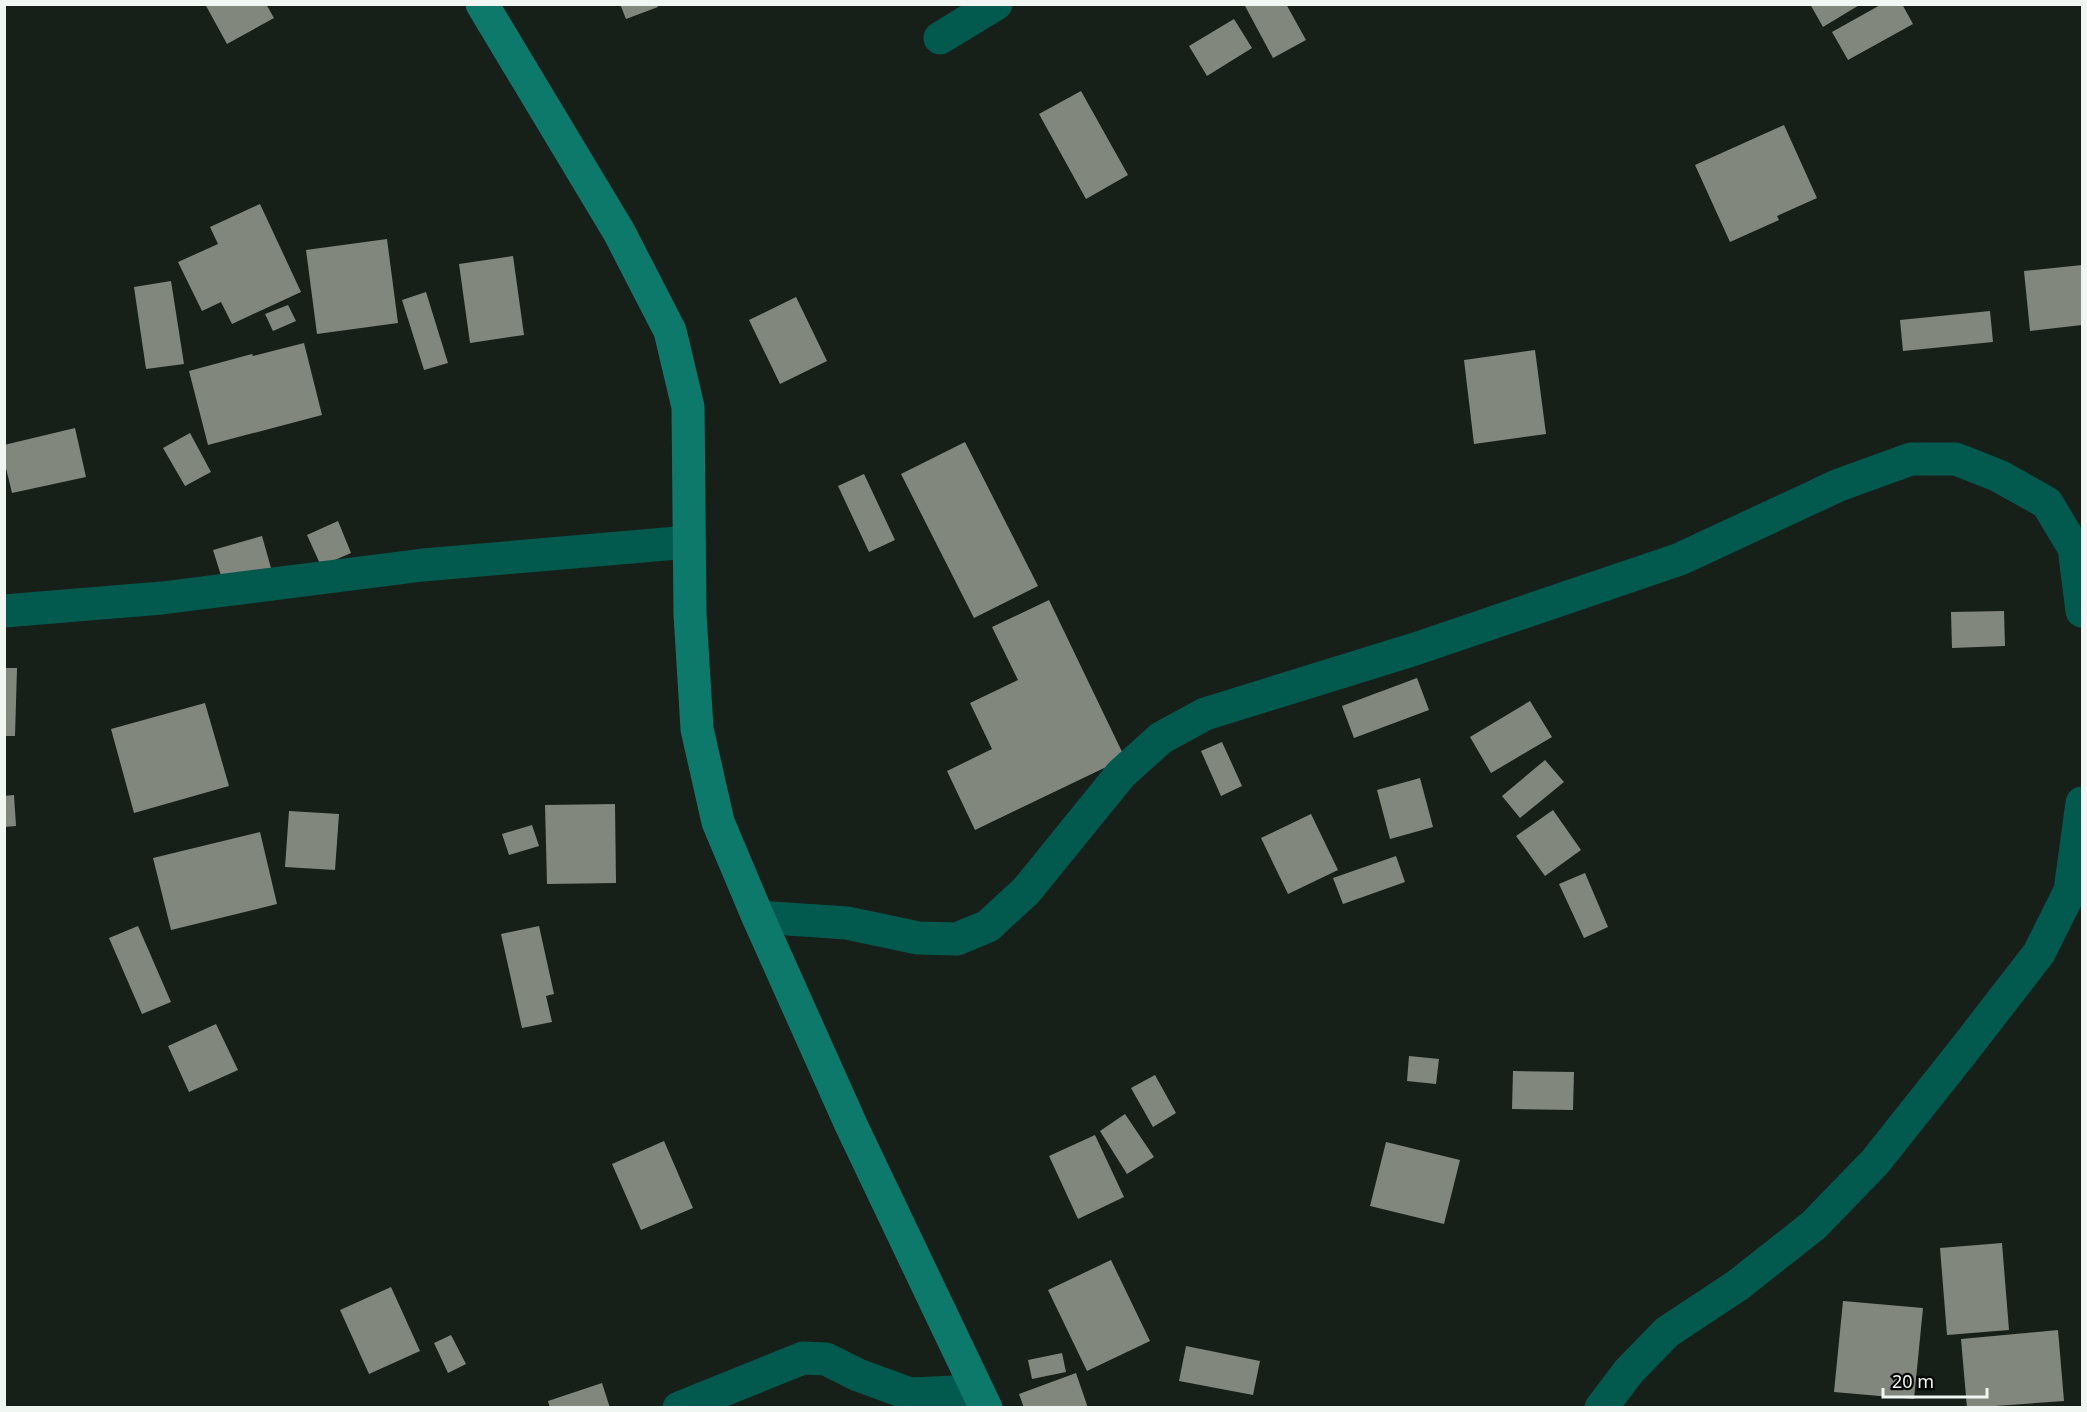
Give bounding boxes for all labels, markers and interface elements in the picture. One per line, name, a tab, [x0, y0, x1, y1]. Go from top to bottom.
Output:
scale bar	[1883, 1361, 1986, 1399]
text: 20 m	[1892, 1369, 1934, 1393]

